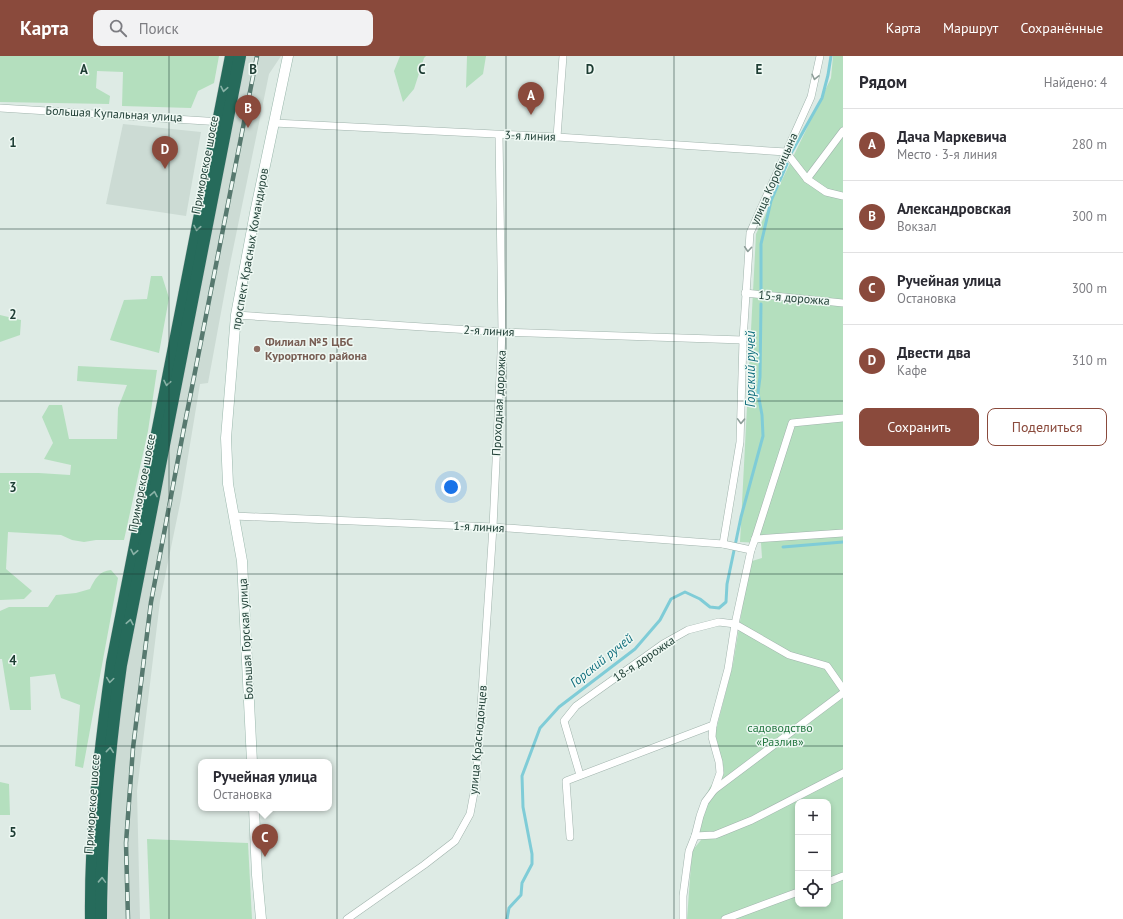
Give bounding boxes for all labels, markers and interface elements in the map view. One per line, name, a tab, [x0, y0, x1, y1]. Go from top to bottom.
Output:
search box	[93, 10, 373, 46]
text: Карта	[20, 16, 69, 40]
icon: search	[107, 17, 129, 39]
text: Поиск	[139, 19, 179, 38]
text: Карта	[886, 19, 921, 37]
text: Маршрут	[943, 19, 998, 37]
text: Сохранённые	[1020, 19, 1103, 37]
text: A	[80, 61, 88, 78]
text: B	[249, 61, 257, 78]
text: C	[418, 61, 426, 78]
text: D	[586, 61, 594, 78]
text: E	[756, 61, 763, 78]
text: Рядом	[859, 71, 907, 93]
one-way arrow	[812, 74, 820, 80]
text: Найдено: 4	[1044, 74, 1107, 91]
pin: A	[518, 82, 544, 115]
one-way arrow	[220, 85, 229, 92]
pin: B	[235, 95, 261, 128]
street label: Большая Купальная улица	[45, 102, 183, 125]
street label: Приморское шоссе	[188, 114, 221, 215]
street label: 3-я линия	[504, 127, 556, 144]
text: Дача Маркевича	[897, 127, 1007, 146]
street label: улица Коробицына	[746, 130, 801, 227]
text: 1	[9, 134, 17, 151]
pin: D	[152, 136, 178, 169]
text: A	[868, 136, 876, 153]
text: 280 m	[1072, 136, 1107, 153]
text: Место · 3-я линия	[897, 146, 997, 163]
street label: проспект Красных Командиров	[228, 167, 271, 331]
text: Александровская	[897, 199, 1011, 218]
text: B	[868, 208, 876, 225]
text: 300 m	[1072, 208, 1107, 225]
text: Вокзал	[897, 218, 937, 235]
one-way arrow	[193, 225, 202, 231]
one-way arrow	[744, 246, 753, 252]
text: Ручейная улица	[897, 271, 1001, 290]
text: C	[868, 280, 876, 297]
text: 300 m	[1072, 280, 1107, 297]
street label: 15-я дорожка	[758, 287, 830, 308]
text: Остановка	[897, 290, 956, 307]
text: 2	[9, 306, 17, 323]
street label: 2-я линия	[463, 322, 515, 339]
water label: Горский ручей	[742, 330, 759, 407]
place label: Филиал №5 ЦБС Курортного района	[265, 334, 367, 363]
text: Двести два	[897, 343, 971, 362]
marker: Филиал №5 ЦБС Курортного района	[252, 344, 262, 354]
street label: Проходная дорожка	[488, 350, 509, 456]
text: D	[868, 352, 876, 369]
text: 310 m	[1072, 352, 1107, 369]
text: Кафе	[897, 362, 927, 379]
one-way arrow	[163, 380, 171, 387]
button: Сохранить	[859, 408, 979, 446]
button: Поделиться	[987, 408, 1107, 446]
one-way arrow	[736, 418, 745, 424]
street label: Приморское шоссе	[125, 432, 158, 533]
your location	[441, 477, 461, 497]
text: 3	[9, 479, 17, 496]
one-way arrow	[150, 491, 158, 497]
street label: 1-я линия	[453, 518, 505, 535]
one-way arrow	[130, 549, 138, 555]
street label: Большая Горская улица	[235, 578, 256, 700]
one-way arrow	[125, 619, 133, 625]
water label: Горский ручей	[566, 630, 637, 691]
street label: 18-я дорожка	[610, 632, 678, 685]
text: 4	[9, 652, 17, 669]
one-way arrow	[106, 677, 115, 683]
street label: улица Краснодонцев	[465, 685, 490, 795]
park label: садоводство «Разлив»	[747, 720, 813, 749]
one-way arrow	[105, 747, 114, 753]
street label: Приморское шоссе	[81, 754, 102, 854]
popup	[198, 759, 332, 811]
text: Ручейная улица	[213, 767, 317, 786]
text: Остановка	[213, 786, 272, 803]
map controls	[795, 799, 831, 907]
button: +	[795, 799, 831, 835]
text: 5	[9, 824, 17, 841]
pin: C	[252, 824, 278, 857]
button: −	[795, 835, 831, 871]
button: locate	[795, 871, 831, 907]
one-way arrow	[98, 877, 106, 883]

